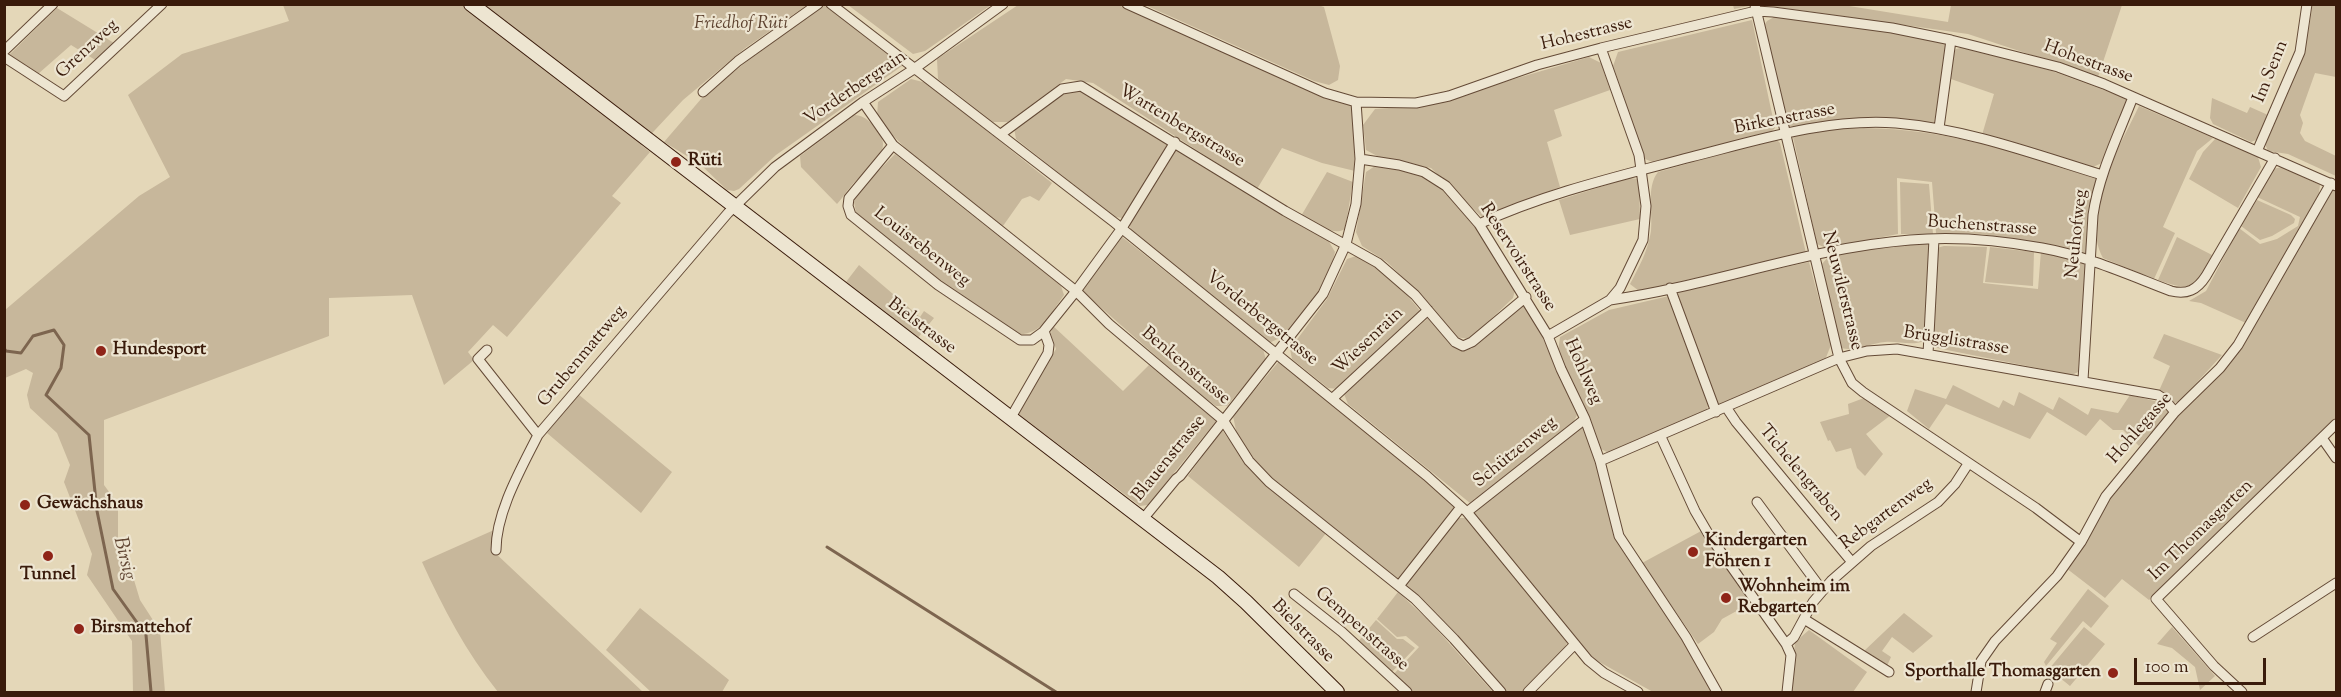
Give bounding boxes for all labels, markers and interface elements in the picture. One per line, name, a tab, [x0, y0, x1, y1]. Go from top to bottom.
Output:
street label: Hohestrasse	[1539, 13, 1635, 57]
park label: Friedhof Rüti	[694, 14, 788, 36]
street label: Grenzweg	[52, 16, 124, 84]
street label: Hohestrasse	[2040, 37, 2136, 89]
street label: Im Senn	[2250, 38, 2294, 106]
street label: Vorderbergrain	[801, 47, 911, 131]
street label: Wartenbergstrasse	[1114, 81, 1248, 173]
street label: Birkenstrasse	[1733, 100, 1837, 140]
place label: Rüti	[688, 151, 722, 173]
marker: Rüti	[669, 155, 683, 169]
street label: Neuhofweg	[2063, 188, 2093, 280]
street label: Reservoirstrasse	[1474, 200, 1560, 316]
street label: Louisrebenweg	[868, 204, 974, 292]
street label: Buchenstrasse	[1926, 212, 2038, 242]
street label: Neuwilerstrasse	[1816, 229, 1866, 353]
street label: Vorderbergstrasse	[1200, 267, 1322, 371]
street label: Bielstrasse	[882, 294, 960, 360]
street label: Grubenmattweg	[534, 302, 632, 412]
street label: Wiesenrain	[1329, 304, 1409, 380]
street label: Benkenstrasse	[1136, 323, 1234, 411]
street label: Brügglistrasse	[1902, 323, 2010, 361]
street label: Hohlweg	[1558, 336, 1606, 408]
place label: Hundesport	[113, 340, 206, 362]
marker: Hundesport	[94, 344, 108, 358]
street label: Hohlegasse	[2104, 389, 2178, 469]
street label: Blauenstrasse	[1129, 412, 1211, 506]
street label: Schützenweg	[1470, 413, 1562, 493]
street label: Tichelengraben	[1753, 421, 1847, 527]
street label: Rebgartenweg	[1837, 474, 1937, 556]
street label: Im Thomasgarten	[2145, 476, 2259, 586]
place label: Gewächshaus	[37, 494, 143, 516]
marker: Gewächshaus	[18, 498, 32, 512]
place label: Kindergarten Föhren 1	[1705, 531, 1807, 574]
water label: Birsig	[106, 535, 140, 583]
marker: Kindergarten Föhren 1	[1686, 545, 1700, 559]
marker: Tunnel	[41, 549, 55, 563]
place label: Tunnel	[20, 565, 76, 587]
place label: Wohnheim im Rebgarten	[1738, 577, 1850, 620]
street label: Gempenstrasse	[1310, 583, 1412, 677]
marker: Wohnheim im Rebgarten	[1719, 591, 1733, 605]
street label: Bielstrasse	[1266, 596, 1338, 668]
place label: Birsmattehof	[91, 618, 191, 640]
marker: Birsmattehof	[72, 622, 86, 636]
scale bar	[2137, 646, 2269, 684]
text: 100 m	[2145, 655, 2189, 681]
place label: Sporthalle Thomasgarten	[1905, 662, 2101, 684]
marker: Sporthalle Thomasgarten	[2106, 666, 2120, 680]

